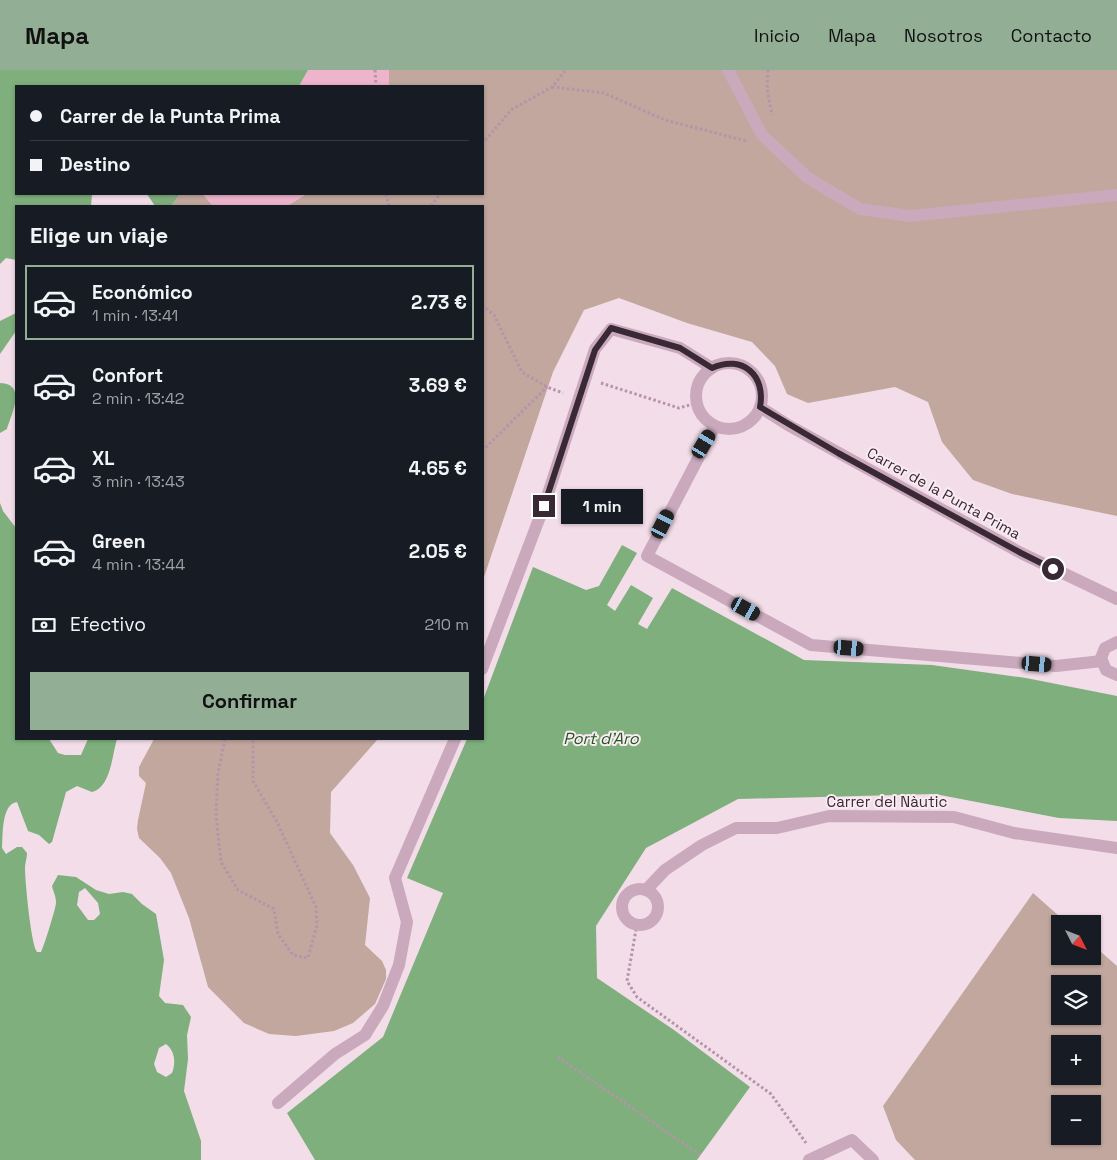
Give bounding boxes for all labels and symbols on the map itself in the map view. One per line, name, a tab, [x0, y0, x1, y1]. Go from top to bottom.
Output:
car	[689, 427, 718, 461]
street label: Carrer de la Punta Prima	[864, 443, 1024, 543]
callout: 1 min	[562, 488, 644, 524]
route end	[533, 495, 555, 517]
car	[649, 507, 676, 541]
route start	[1042, 558, 1064, 580]
car	[729, 595, 762, 623]
car	[833, 639, 864, 657]
car	[1021, 655, 1052, 673]
water label: Port d'Aro	[563, 728, 640, 749]
street label: Carrer del Nàutic	[827, 792, 947, 811]
north arrow	[1051, 915, 1101, 965]

